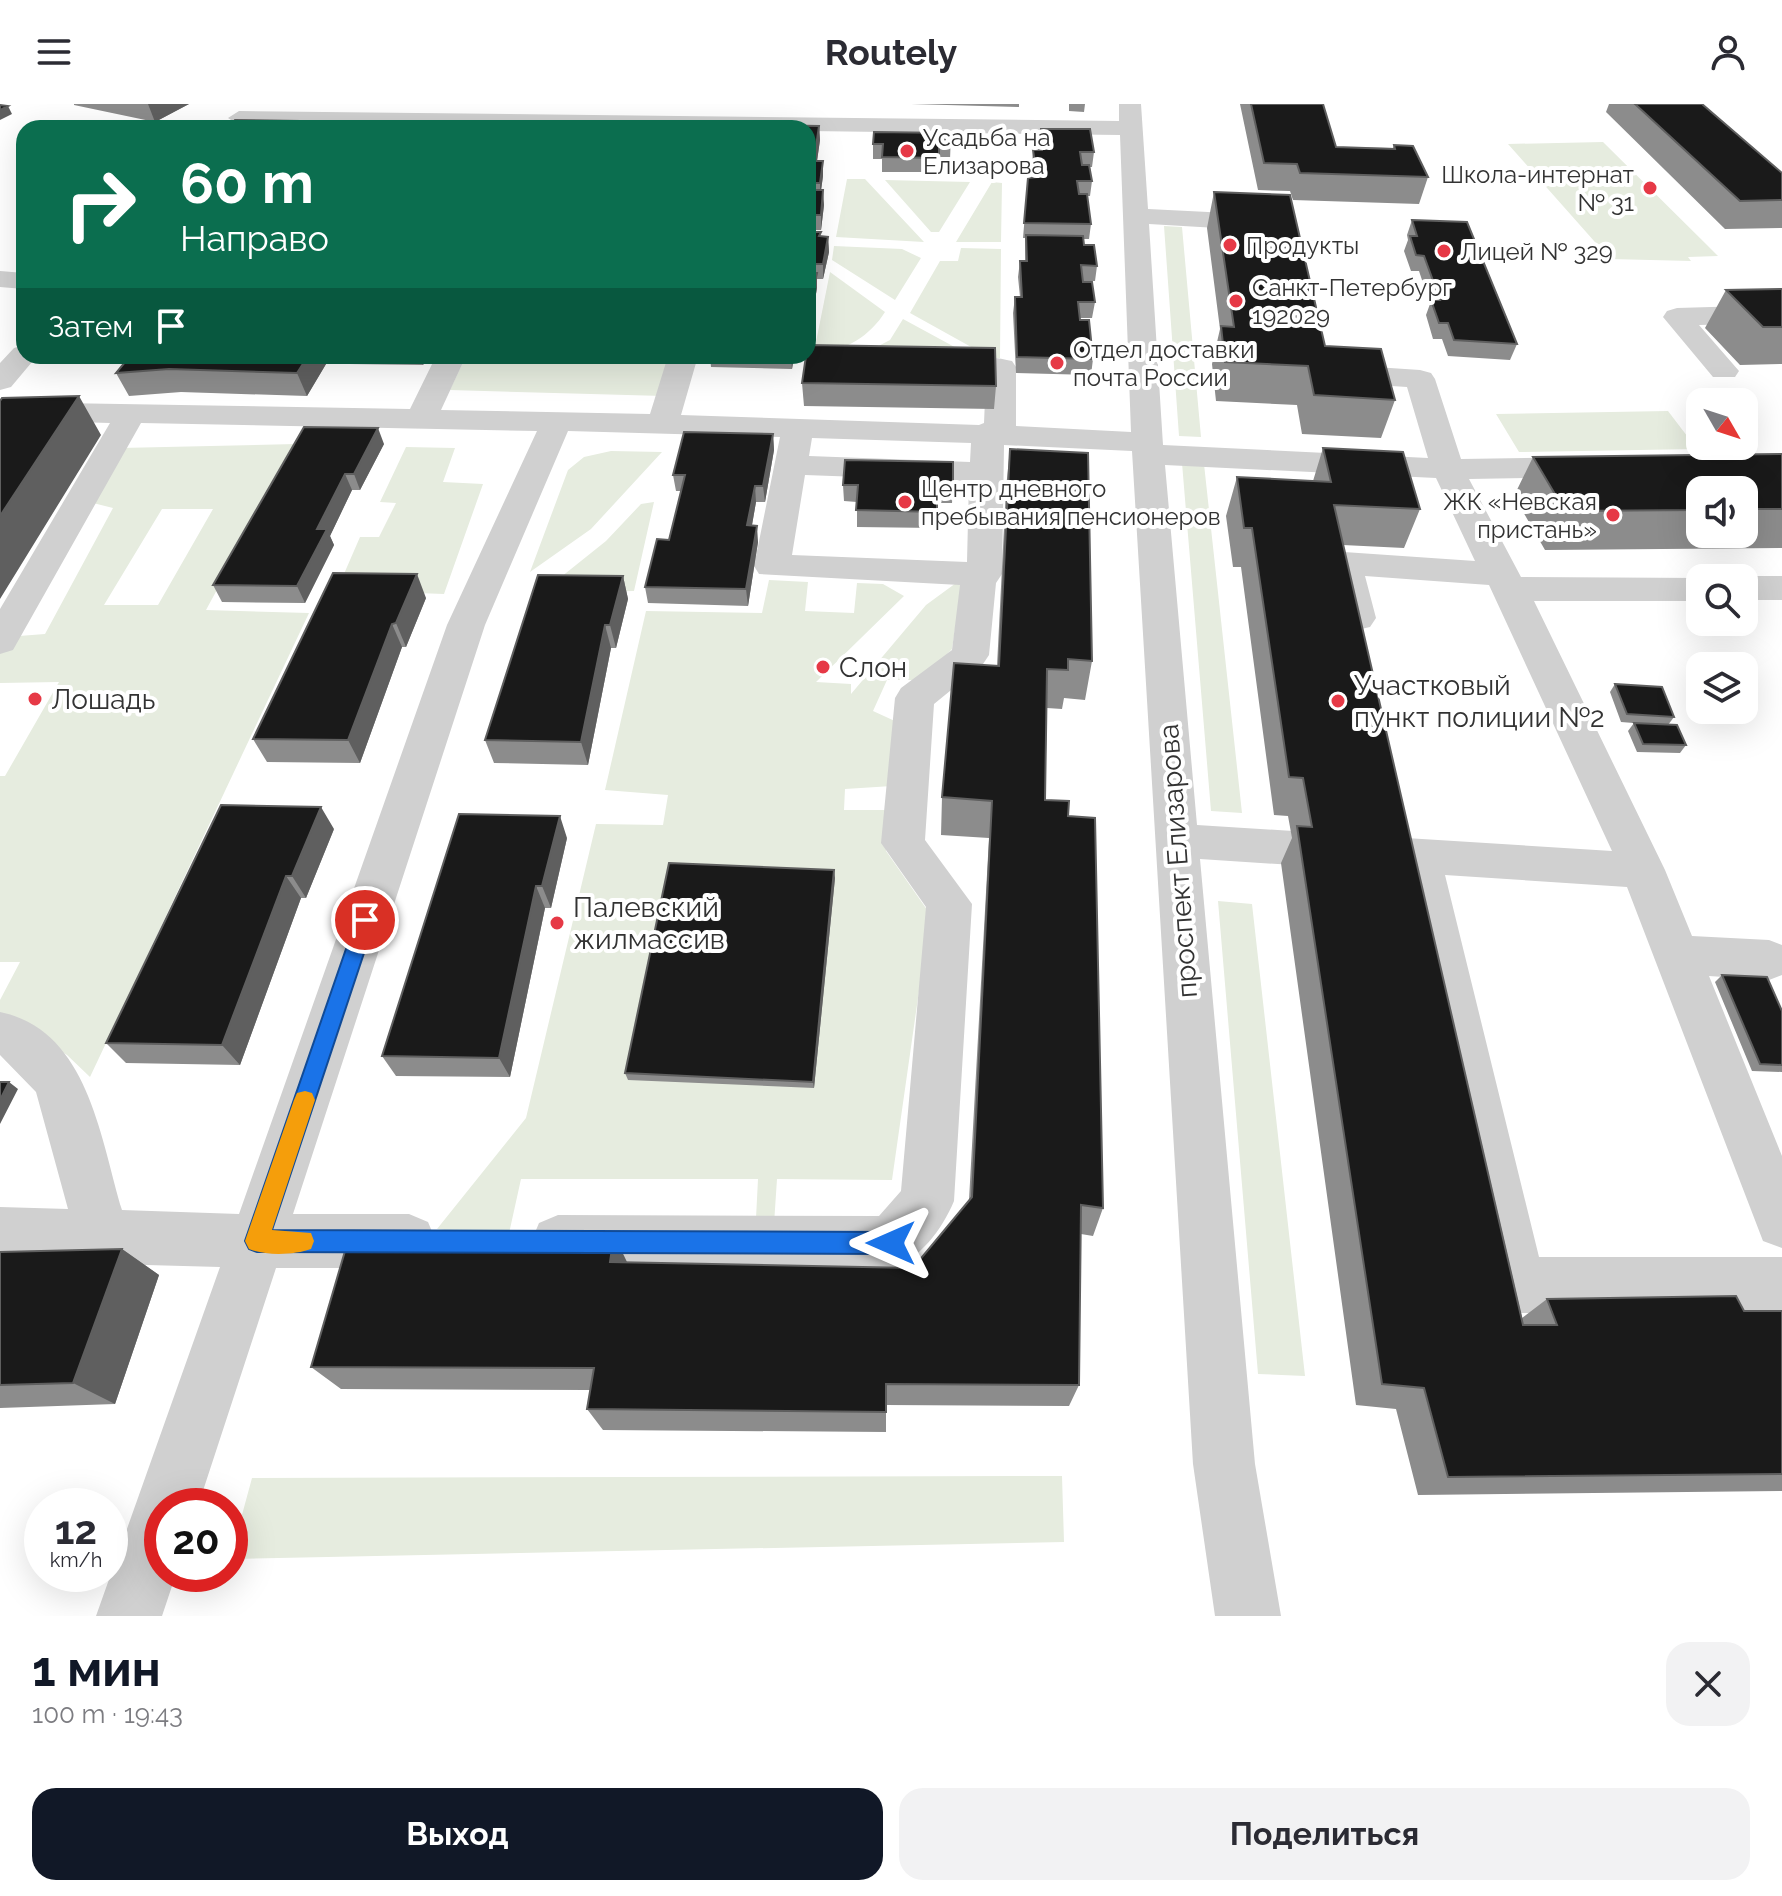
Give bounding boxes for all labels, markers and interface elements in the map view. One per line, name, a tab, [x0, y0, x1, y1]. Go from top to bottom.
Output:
icon: menu	[32, 30, 76, 74]
icon: person	[1706, 30, 1750, 74]
text: Routely	[825, 31, 957, 73]
place label: Усадьба на Елизарова	[923, 123, 1051, 180]
marker: Усадьба на Елизарова	[898, 142, 916, 160]
text: 60 m	[180, 150, 314, 216]
icon: right	[48, 152, 152, 256]
place label: Школа-интернат № 31	[1441, 160, 1635, 217]
marker: Школа-интернат № 31	[1641, 179, 1659, 197]
text: Направо	[180, 217, 329, 259]
place label: Продукты	[1246, 231, 1359, 260]
marker: Продукты	[1221, 236, 1239, 254]
place label: Лицей № 329	[1460, 237, 1613, 266]
marker: Лицей № 329	[1435, 242, 1453, 260]
place label: Санкт-Петербург 192029	[1252, 273, 1452, 330]
marker: Санкт-Петербург 192029	[1227, 292, 1245, 310]
icon: arrive	[149, 304, 193, 348]
text: Затем	[48, 309, 133, 344]
place label: Отдел доставки почта России	[1073, 335, 1254, 392]
marker: Отдел доставки почта России	[1048, 354, 1066, 372]
north arrow	[1686, 388, 1758, 460]
map controls	[1686, 388, 1758, 724]
place label: Центр дневного пребывания пенсионеров	[921, 474, 1221, 531]
button: sound	[1686, 476, 1758, 548]
place label: ЖК «Невская пристань»	[1443, 487, 1597, 544]
marker: Центр дневного пребывания пенсионеров	[896, 493, 914, 511]
marker: ЖК «Невская пристань»	[1604, 506, 1622, 524]
button: search	[1686, 564, 1758, 636]
place label: Слон	[839, 651, 907, 684]
button: layers	[1686, 652, 1758, 724]
marker: Слон	[814, 658, 832, 676]
place label: Участковый пункт полиции №2	[1354, 669, 1605, 734]
place label: Лошадь	[51, 683, 156, 716]
marker: Лошадь	[26, 690, 44, 708]
marker: Участковый пункт полиции №2	[1329, 692, 1347, 710]
street label: проспект Елизарова	[1152, 723, 1204, 999]
pin	[331, 886, 399, 954]
place label: Палевский жилмассив	[573, 891, 725, 956]
icon: arrive	[343, 898, 387, 942]
marker: Палевский жилмассив	[548, 914, 566, 932]
position arrow	[849, 1201, 933, 1285]
speed limit sign: 20	[144, 1488, 248, 1592]
text: 12	[55, 1506, 97, 1553]
text: km/h	[50, 1548, 102, 1572]
text: 1 мин	[32, 1641, 161, 1697]
button: close	[1666, 1642, 1750, 1726]
text: 100 m · 19:43	[32, 1699, 183, 1729]
button: Выход	[32, 1788, 883, 1880]
button: Поделиться	[899, 1788, 1750, 1880]

